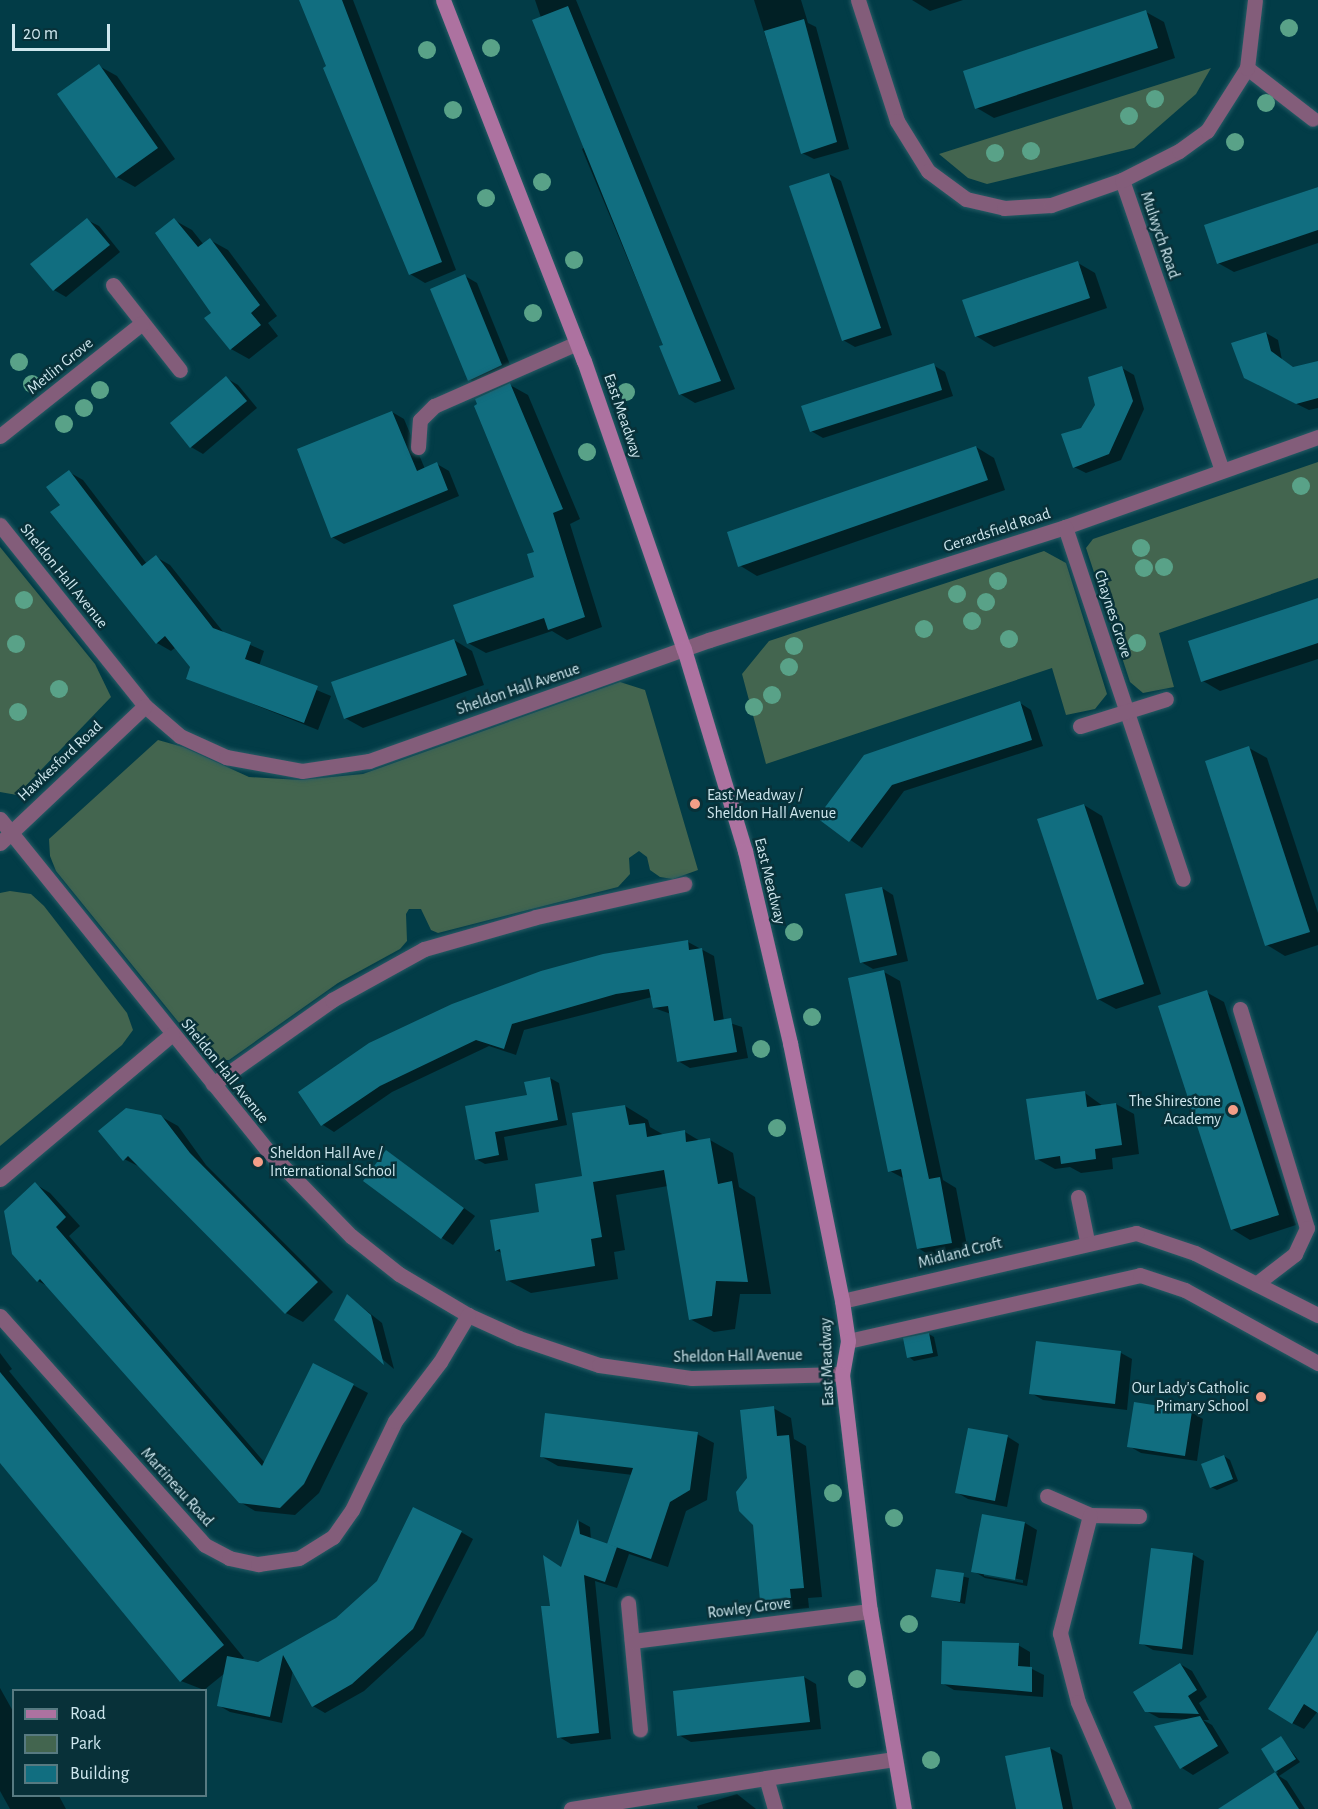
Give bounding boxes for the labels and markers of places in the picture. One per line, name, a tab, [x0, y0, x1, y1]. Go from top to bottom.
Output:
place label: East Meadway / Sheldon Hall Avenue	[707, 785, 836, 823]
marker: East Meadway / Sheldon Hall Avenue	[688, 797, 702, 811]
place label: The Shirestone Academy	[1129, 1091, 1221, 1129]
marker: The Shirestone Academy	[1226, 1103, 1240, 1117]
place label: Sheldon Hall Ave / International School	[270, 1143, 396, 1181]
marker: Sheldon Hall Ave / International School	[251, 1155, 265, 1169]
place label: Our Lady's Catholic Primary School	[1132, 1378, 1249, 1416]
marker: Our Lady's Catholic Primary School	[1254, 1390, 1268, 1404]

